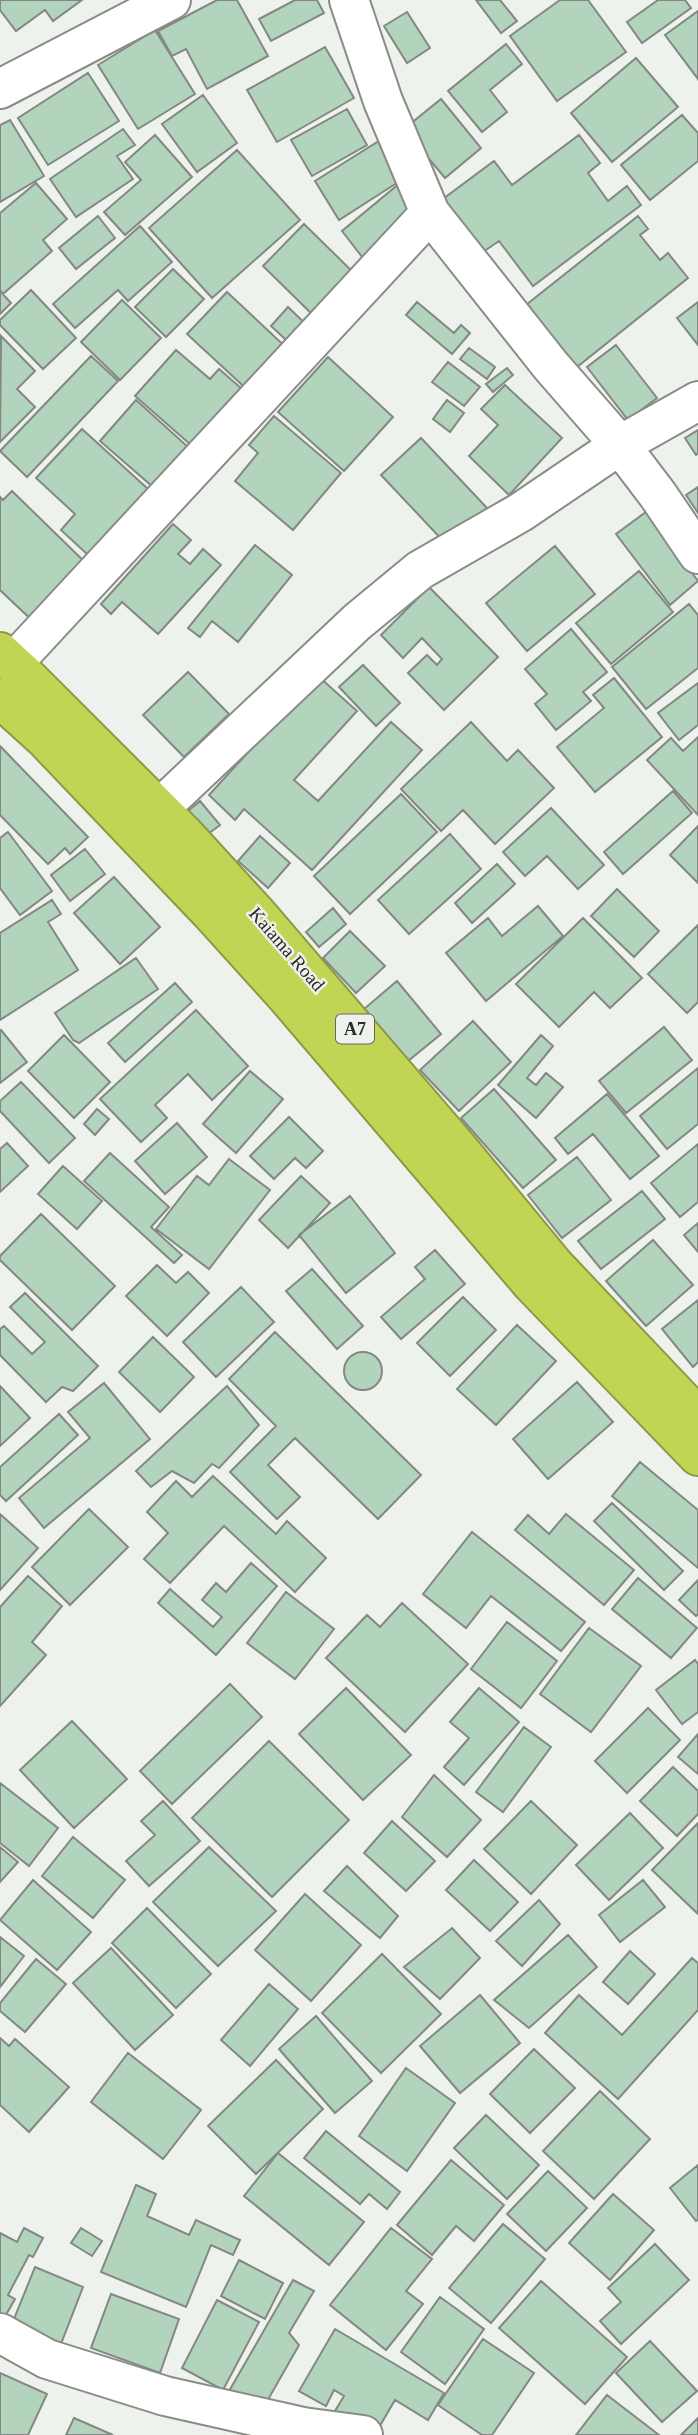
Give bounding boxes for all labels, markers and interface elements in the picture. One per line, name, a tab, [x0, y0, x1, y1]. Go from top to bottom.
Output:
street label: Kaiama Road	[245, 903, 329, 995]
road number: A7	[336, 1014, 374, 1044]

